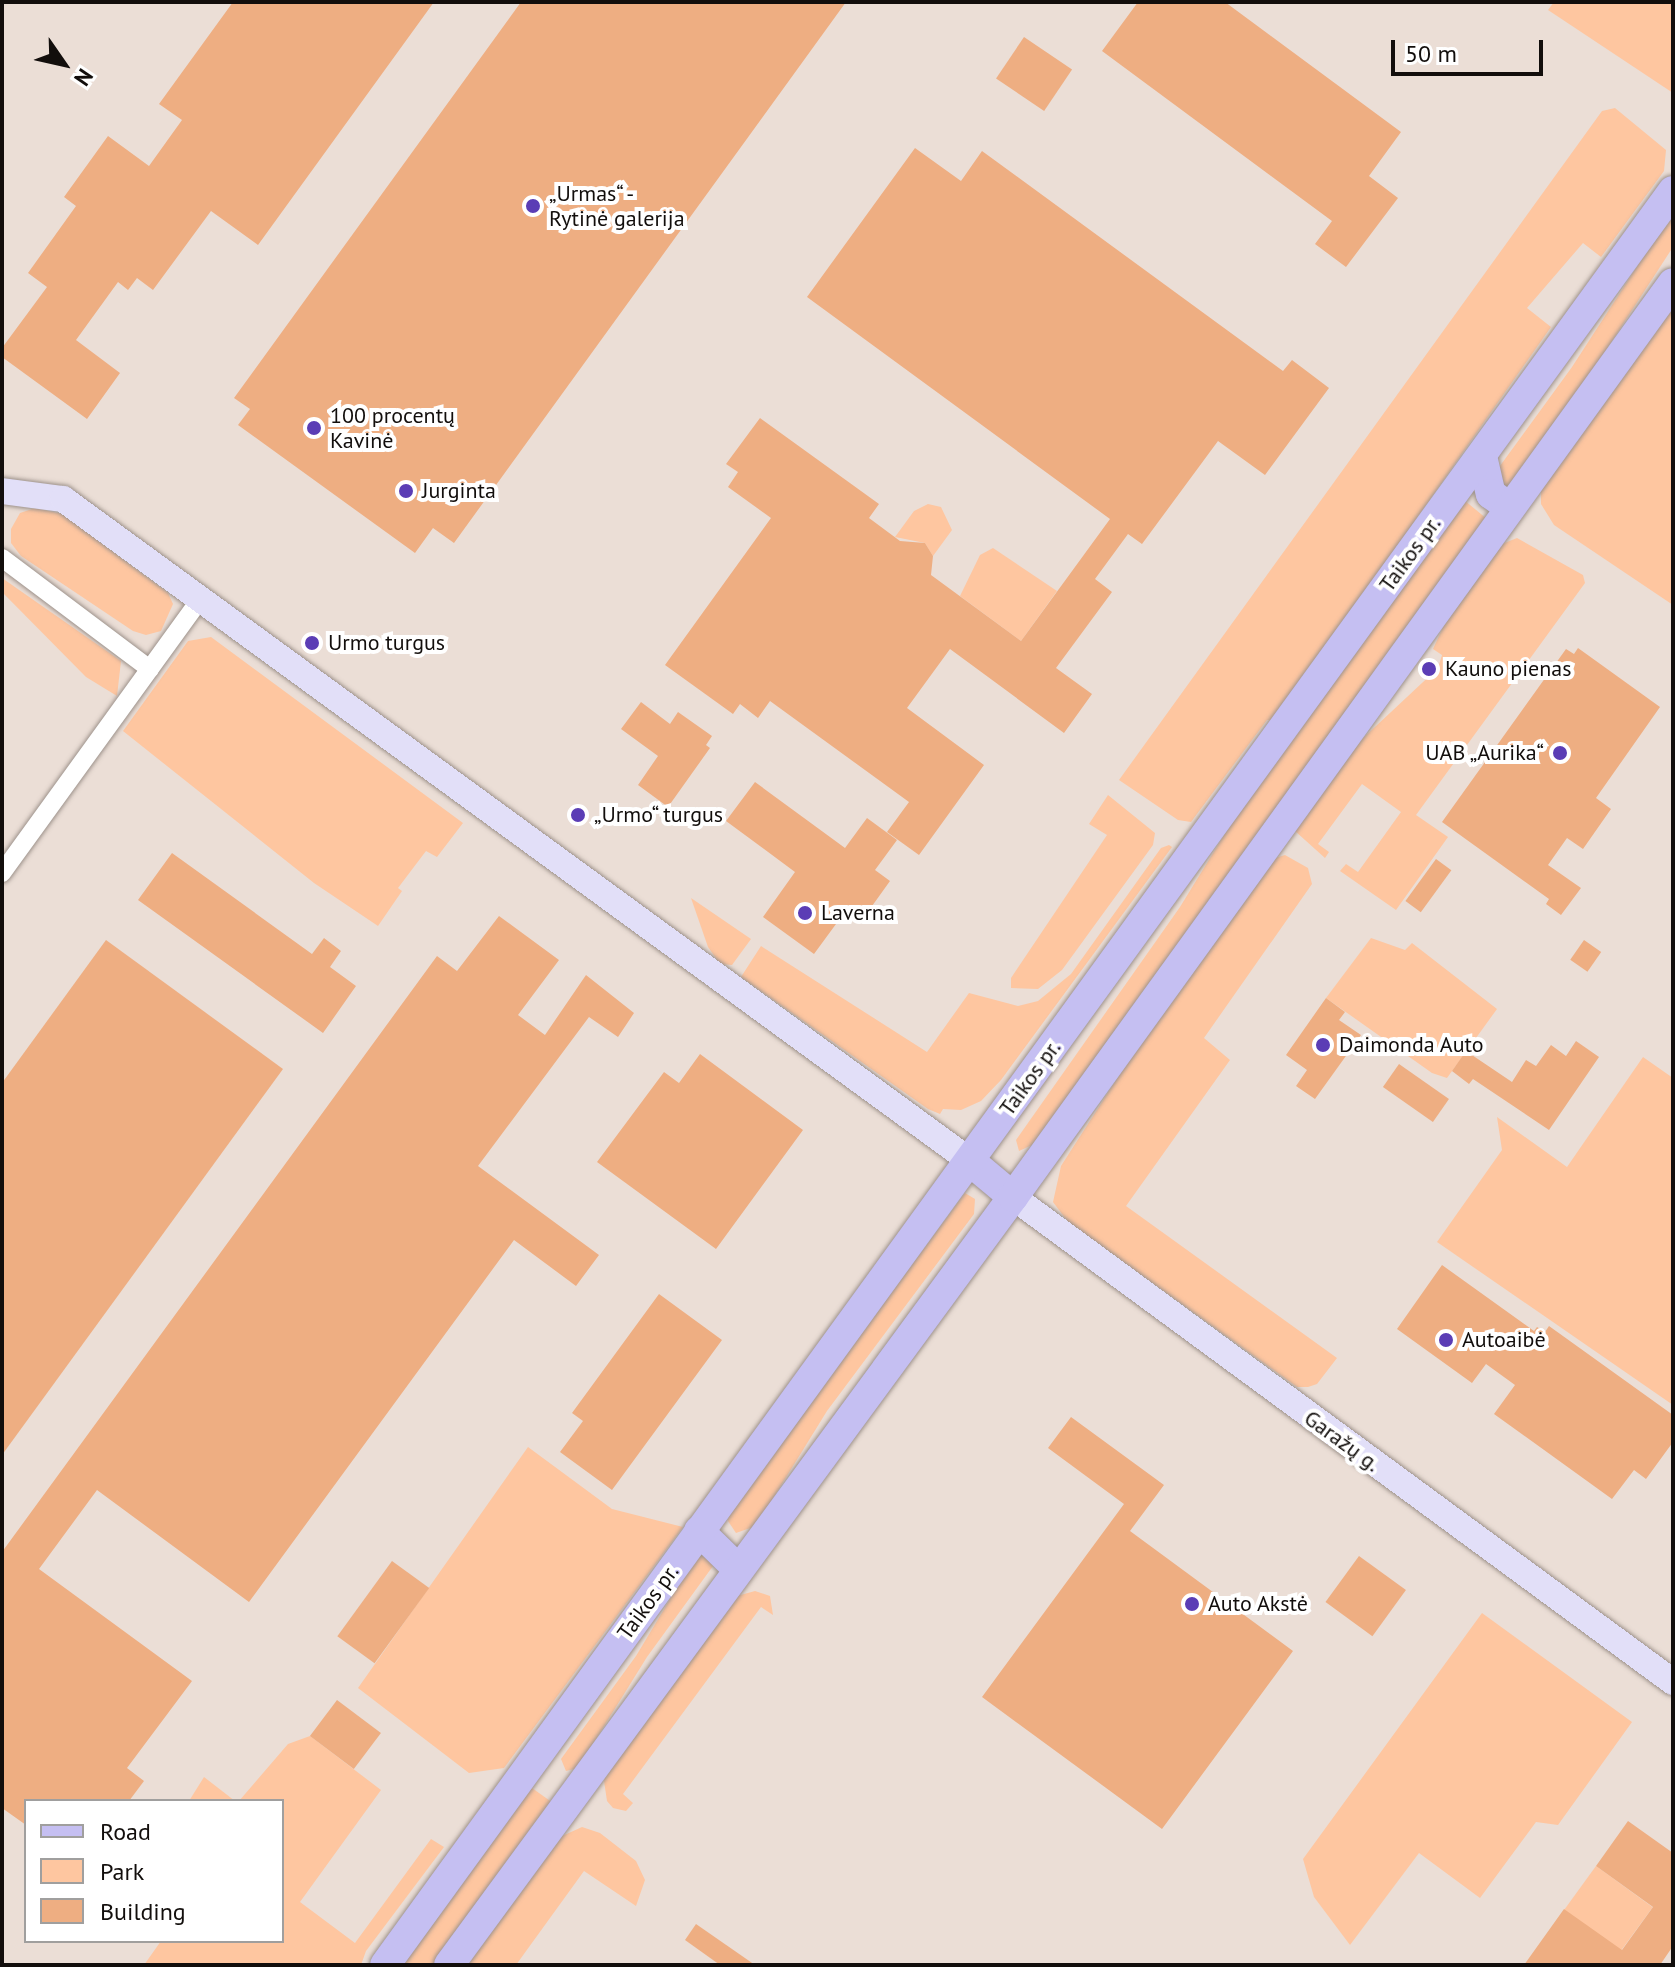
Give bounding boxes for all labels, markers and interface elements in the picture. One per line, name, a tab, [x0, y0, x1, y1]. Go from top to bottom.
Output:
north arrow	[24, 24, 104, 104]
scale bar	[1395, 24, 1547, 74]
text: 50 m	[1405, 38, 1457, 69]
text: N	[68, 64, 100, 91]
place label: „Urmas“ - Rytinė galerija	[549, 180, 685, 232]
marker: „Urmas“ - Rytinė galerija	[524, 197, 542, 215]
place label: 100 procentų Kavinė	[330, 402, 455, 454]
marker: 100 procentų Kavinė	[305, 419, 323, 437]
place label: Jurginta	[422, 478, 496, 504]
marker: Jurginta	[397, 482, 415, 500]
street label: Taikos pr.	[1374, 511, 1446, 597]
place label: Urmo turgus	[328, 630, 445, 656]
marker: Urmo turgus	[303, 634, 321, 652]
place label: Kauno pienas	[1445, 656, 1571, 682]
marker: Kauno pienas	[1420, 660, 1438, 678]
place label: UAB „Aurika“	[1424, 740, 1544, 766]
marker: UAB „Aurika“	[1551, 744, 1569, 762]
place label: „Urmo“ turgus	[594, 802, 725, 828]
marker: „Urmo“ turgus	[569, 806, 587, 824]
place label: Laverna	[821, 900, 895, 926]
marker: Laverna	[796, 904, 814, 922]
place label: Daimonda Auto	[1339, 1032, 1484, 1058]
street label: Taikos pr.	[994, 1035, 1066, 1121]
marker: Daimonda Auto	[1314, 1036, 1332, 1054]
place label: Autoaibė	[1462, 1327, 1546, 1353]
marker: Autoaibė	[1437, 1331, 1455, 1349]
street label: Garažų g.	[1299, 1405, 1385, 1477]
street label: Taikos pr.	[612, 1559, 684, 1645]
place label: Auto Akstė	[1208, 1591, 1309, 1617]
marker: Auto Akstė	[1183, 1595, 1201, 1613]
legend	[24, 1799, 284, 1943]
text: Road	[100, 1816, 151, 1847]
text: Park	[100, 1856, 144, 1887]
text: Building	[100, 1896, 186, 1927]

